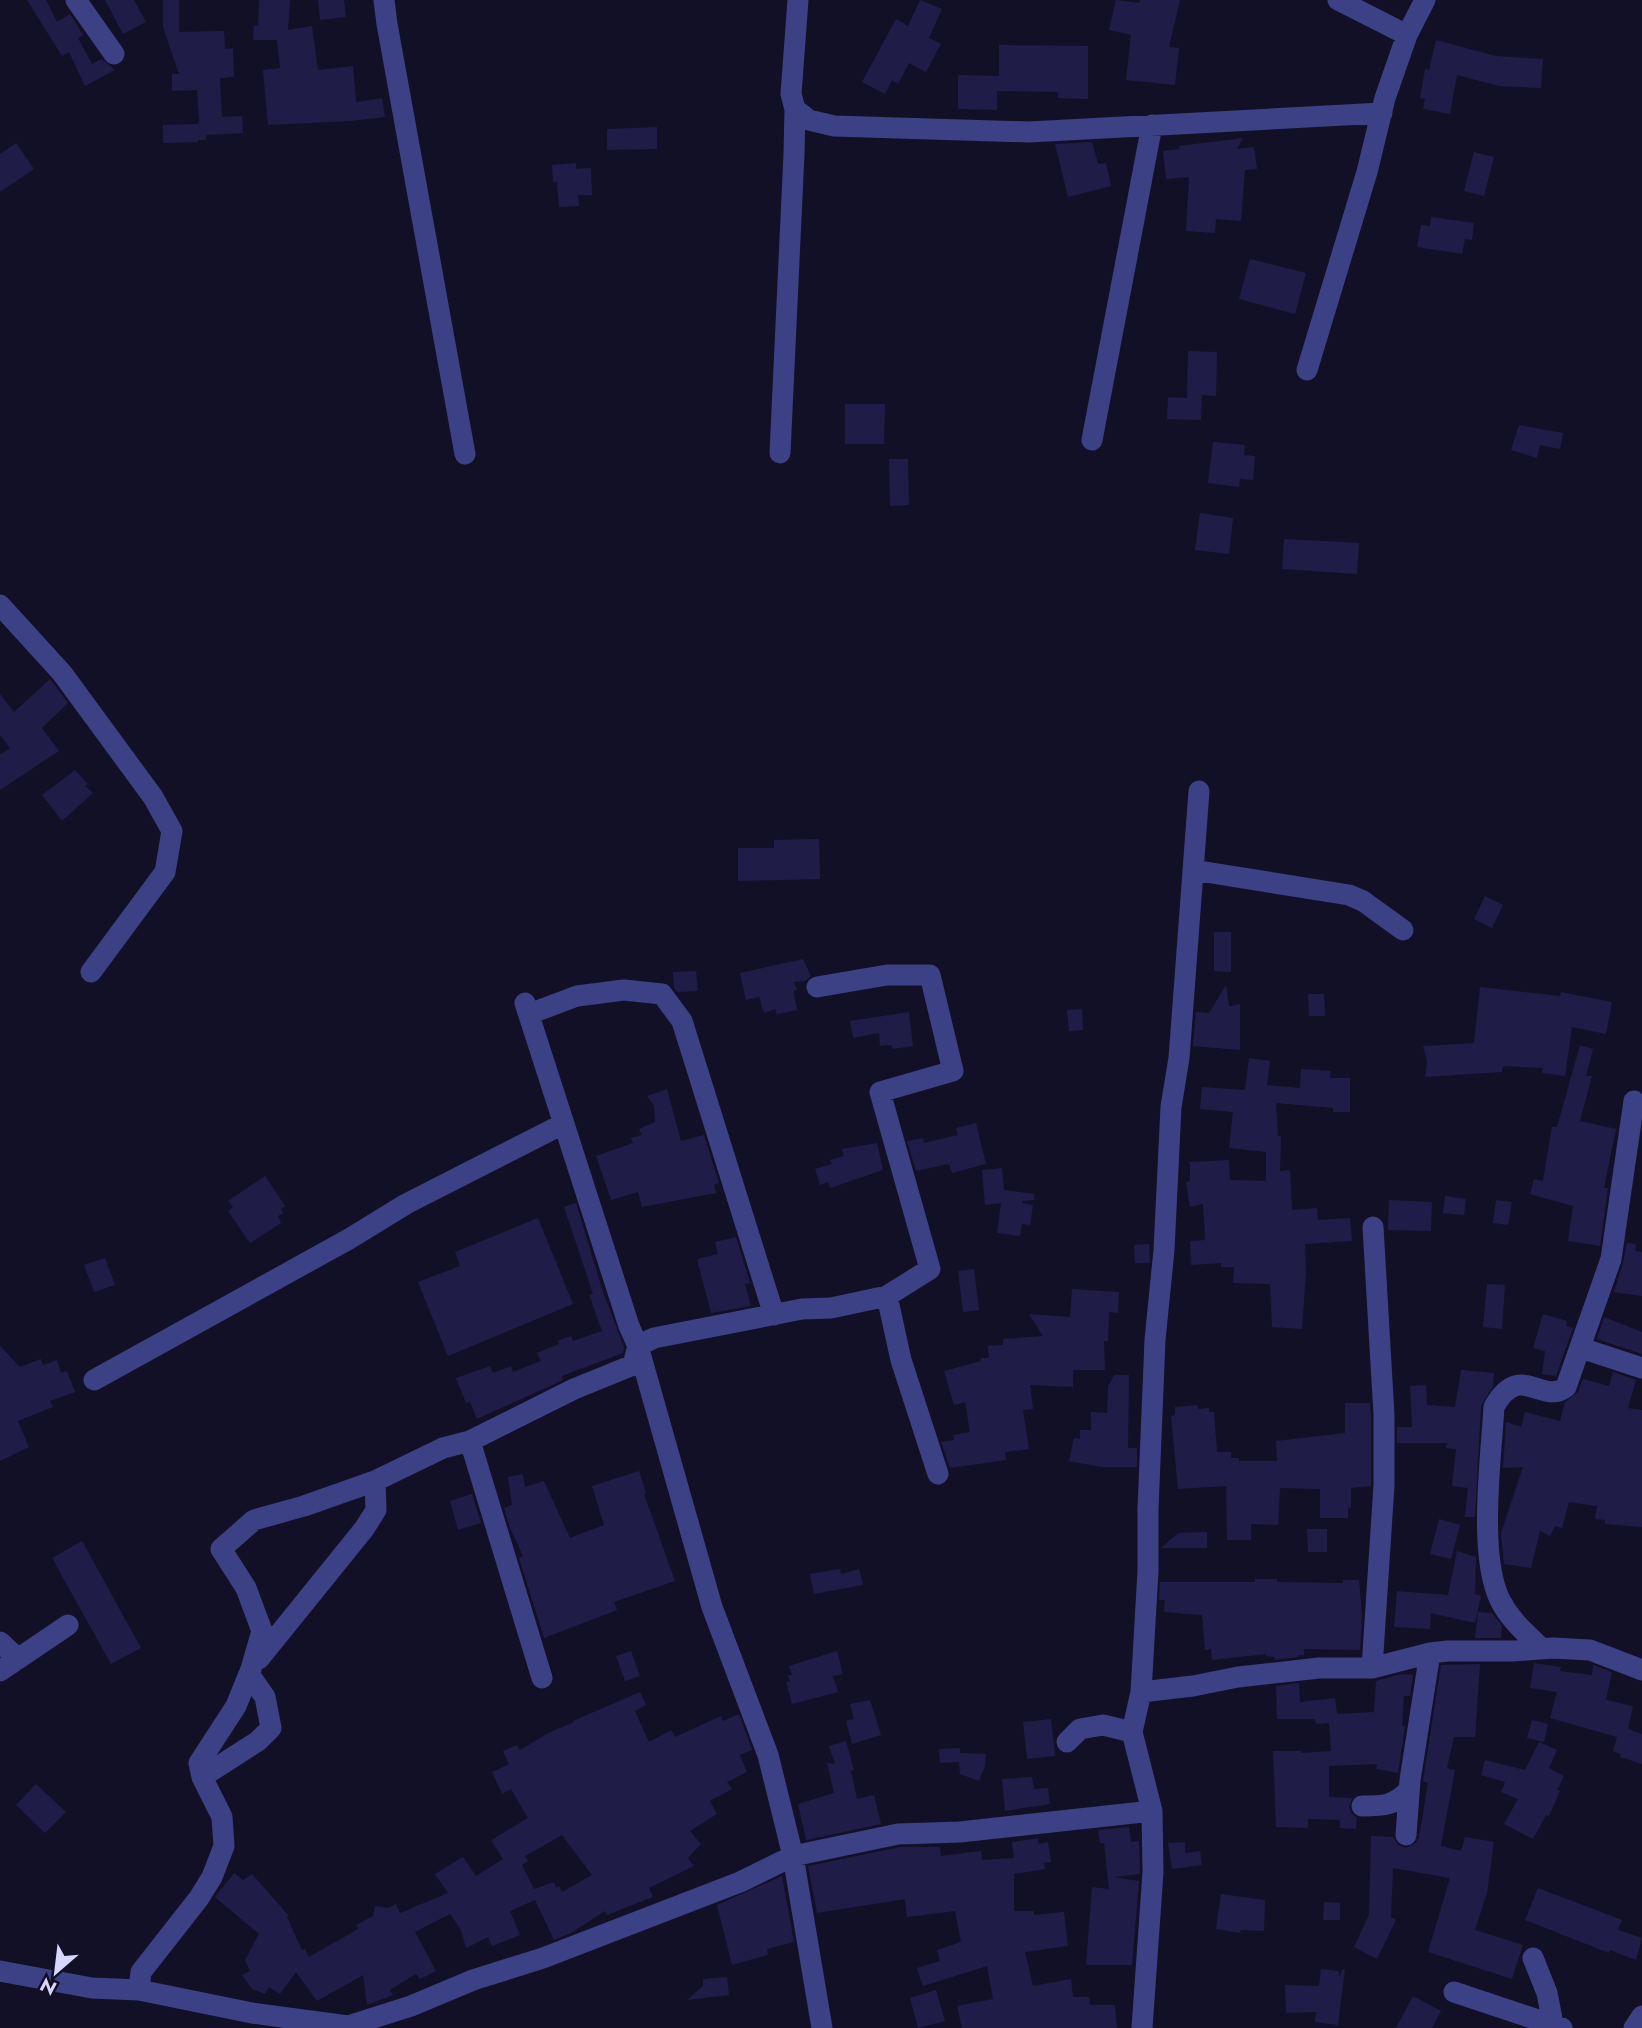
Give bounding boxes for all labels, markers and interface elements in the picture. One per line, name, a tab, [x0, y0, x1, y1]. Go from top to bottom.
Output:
north arrow	[21, 1937, 91, 2007]
text: N	[35, 1971, 61, 2002]

